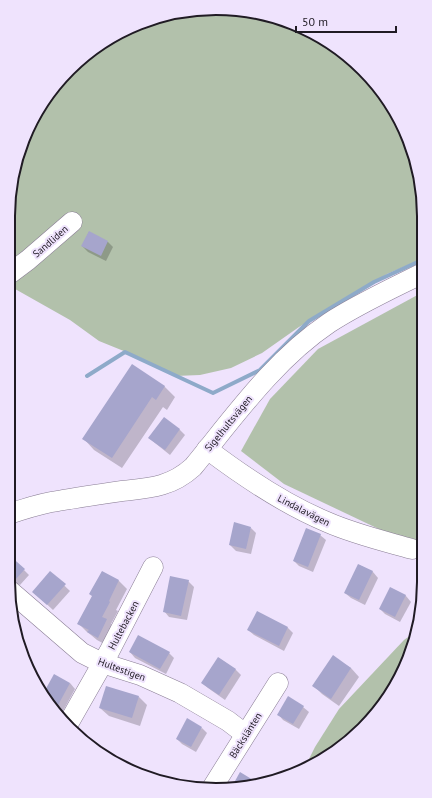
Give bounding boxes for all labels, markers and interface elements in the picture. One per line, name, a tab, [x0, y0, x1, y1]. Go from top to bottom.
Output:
scale bar	[296, 8, 396, 34]
text: 50 m	[302, 14, 328, 29]
street label: Sandliden	[30, 222, 71, 260]
street label: Sigelhultsvägen	[202, 393, 255, 454]
street label: Lindalavägen	[275, 492, 332, 529]
street label: Hultebacken	[105, 599, 142, 652]
street label: Hultestigen	[96, 655, 147, 684]
street label: Bäckslänten	[226, 710, 265, 761]

